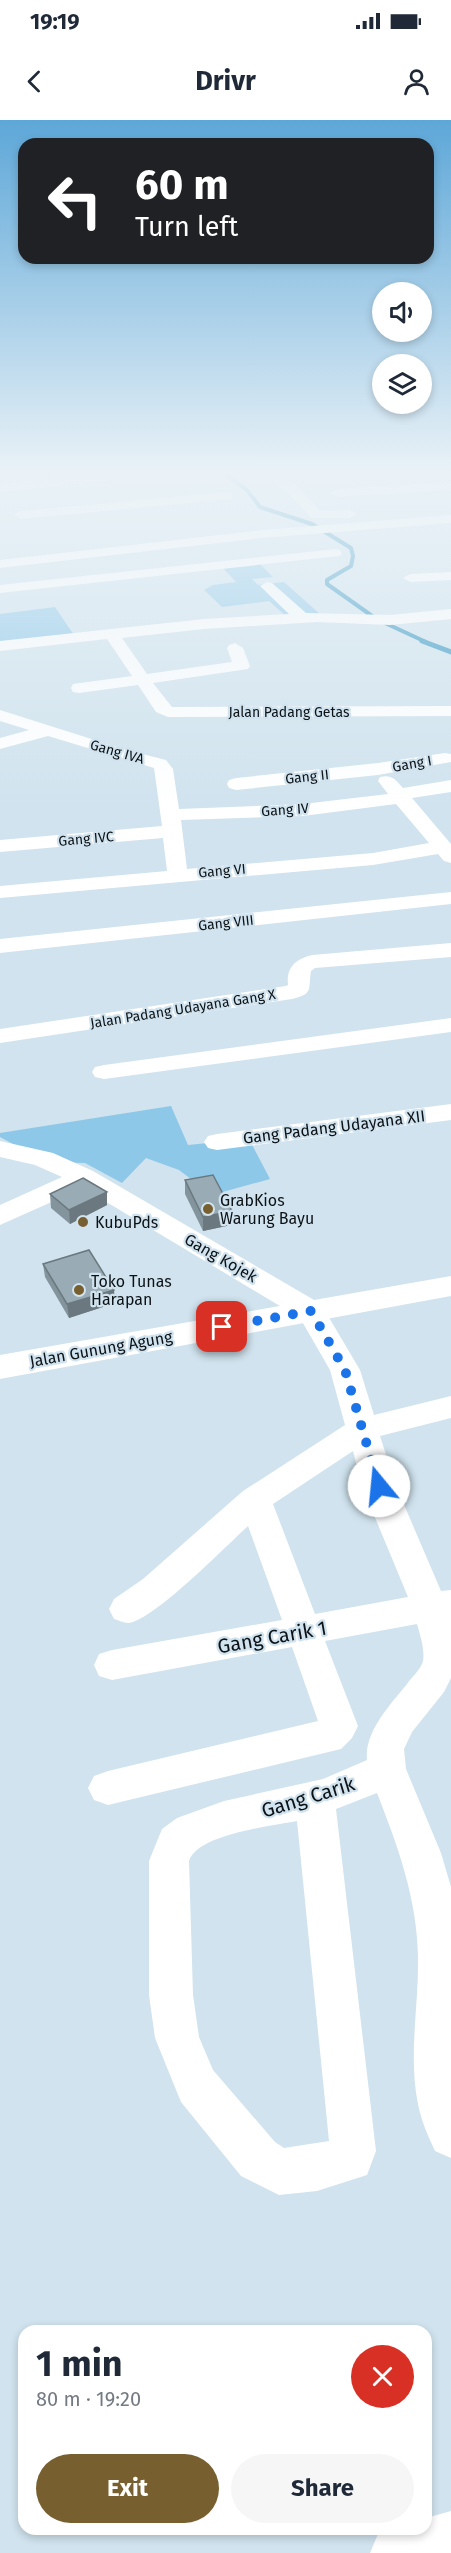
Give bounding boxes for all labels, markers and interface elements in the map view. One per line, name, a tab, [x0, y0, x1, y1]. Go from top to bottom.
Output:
text: 19:19	[30, 8, 80, 35]
icon: back	[18, 65, 51, 98]
text: Drivr	[195, 65, 256, 97]
icon: person	[400, 65, 433, 98]
text: 60 m	[135, 160, 229, 210]
icon: left	[36, 162, 114, 240]
text: Turn left	[135, 211, 238, 243]
map controls	[372, 282, 432, 414]
button: sound	[372, 282, 432, 342]
button: layers	[372, 354, 432, 414]
street label: Jalan Padang Getas	[229, 704, 350, 721]
street label: Gang IVA	[88, 736, 146, 768]
street label: Gang I	[391, 752, 433, 776]
street label: Gang II	[284, 766, 330, 788]
street label: Gang IV	[261, 800, 310, 820]
street label: Gang IVC	[58, 828, 114, 850]
street label: Gang VI	[198, 860, 246, 882]
street label: Gang VIII	[197, 912, 255, 934]
street label: Jalan Padang Udayana Gang X	[89, 986, 277, 1032]
street label: Gang Padang Udayana XII	[242, 1106, 426, 1148]
place label: GrabKios Warung Bayu	[220, 1191, 314, 1228]
marker: GrabKios Warung Bayu	[201, 1202, 215, 1216]
place label: KubuPds	[95, 1213, 158, 1232]
marker: KubuPds	[76, 1215, 90, 1229]
street label: Gang Kojek	[181, 1230, 261, 1287]
place label: Toko Tunas Harapan	[91, 1272, 172, 1309]
marker: Toko Tunas Harapan	[72, 1283, 86, 1297]
pin	[196, 1301, 247, 1352]
icon: arrive	[205, 1310, 238, 1343]
street label: Jalan Gunung Agung	[28, 1327, 175, 1371]
position arrow	[347, 1454, 411, 1518]
street label: Gang Carik 1	[216, 1616, 328, 1658]
street label: Gang Carik	[258, 1771, 358, 1823]
text: 1 min	[36, 2342, 123, 2386]
button: close	[351, 2345, 414, 2408]
text: 80 m · 19:20	[36, 2387, 141, 2411]
button: Exit	[36, 2454, 219, 2523]
button: Share	[231, 2454, 414, 2523]

